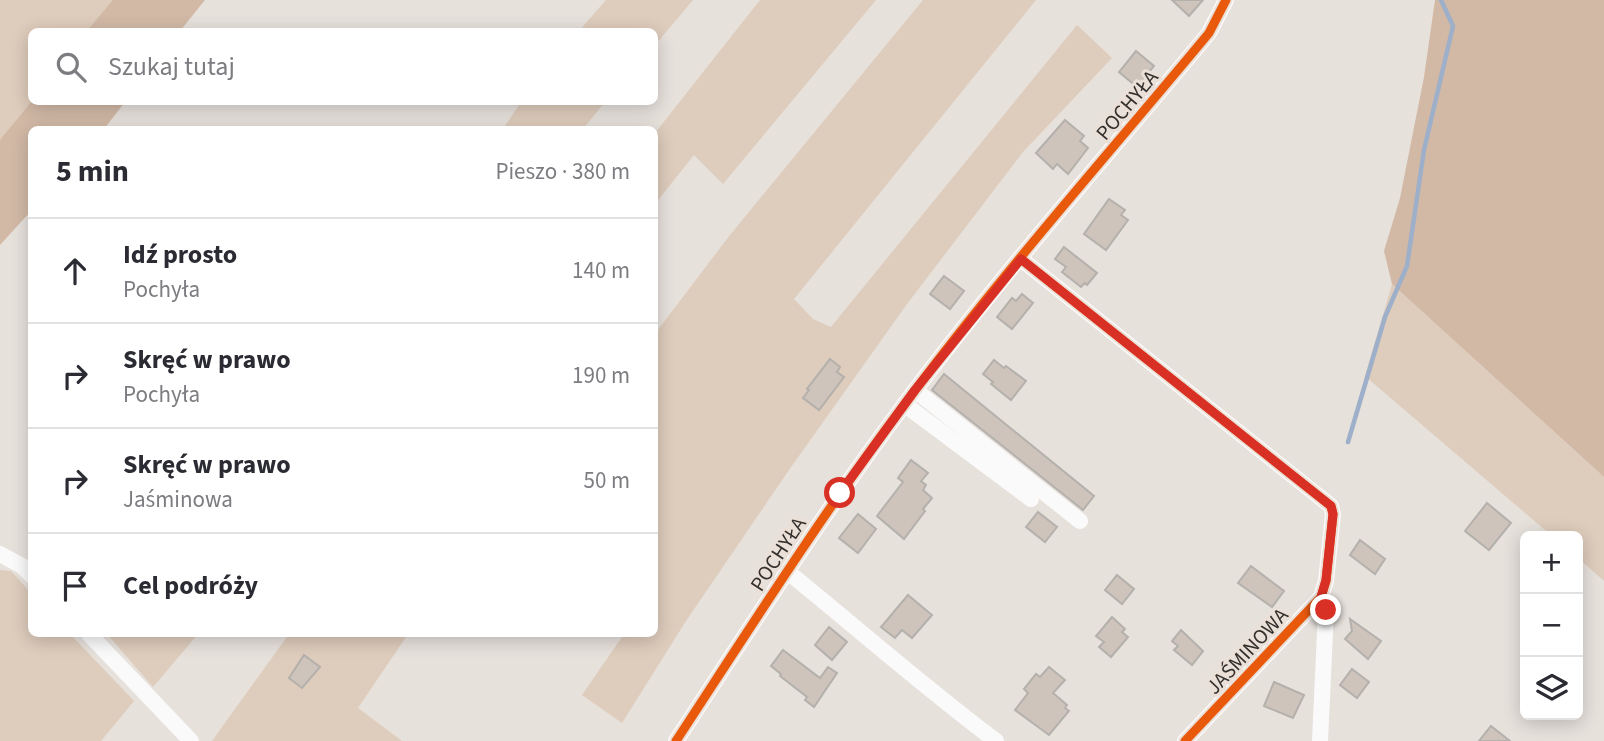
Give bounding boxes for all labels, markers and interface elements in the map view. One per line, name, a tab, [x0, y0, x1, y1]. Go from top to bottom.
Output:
search box	[28, 28, 658, 105]
icon: search	[52, 48, 90, 86]
text: Szukaj tutaj	[108, 48, 235, 85]
street label: POCHYŁA	[1089, 63, 1166, 147]
text: 5 min	[56, 150, 129, 193]
text: Pieszo · 380 m	[495, 155, 630, 188]
text: Idź prosto	[123, 236, 237, 273]
icon: ahead	[56, 252, 94, 290]
text: 140 m	[572, 254, 630, 287]
text: Pochyła	[123, 273, 200, 306]
text: Skręć w prawo	[123, 341, 291, 378]
icon: right	[56, 357, 94, 395]
text: 190 m	[572, 359, 630, 392]
text: Pochyła	[123, 378, 200, 411]
text: Skręć w prawo	[123, 446, 291, 483]
icon: right	[56, 462, 94, 500]
text: 50 m	[583, 464, 630, 497]
route start	[824, 477, 855, 508]
text: Jaśminowa	[123, 483, 233, 516]
street label: POCHYŁA	[743, 510, 814, 597]
map controls	[1520, 531, 1583, 720]
button: +	[1520, 531, 1583, 594]
icon: arrive	[56, 567, 94, 605]
text: Cel podróży	[123, 567, 258, 604]
route end	[1310, 594, 1341, 625]
button: −	[1520, 594, 1583, 657]
street label: JAŚMINOWA	[1199, 601, 1295, 701]
button: layers	[1520, 657, 1583, 720]

